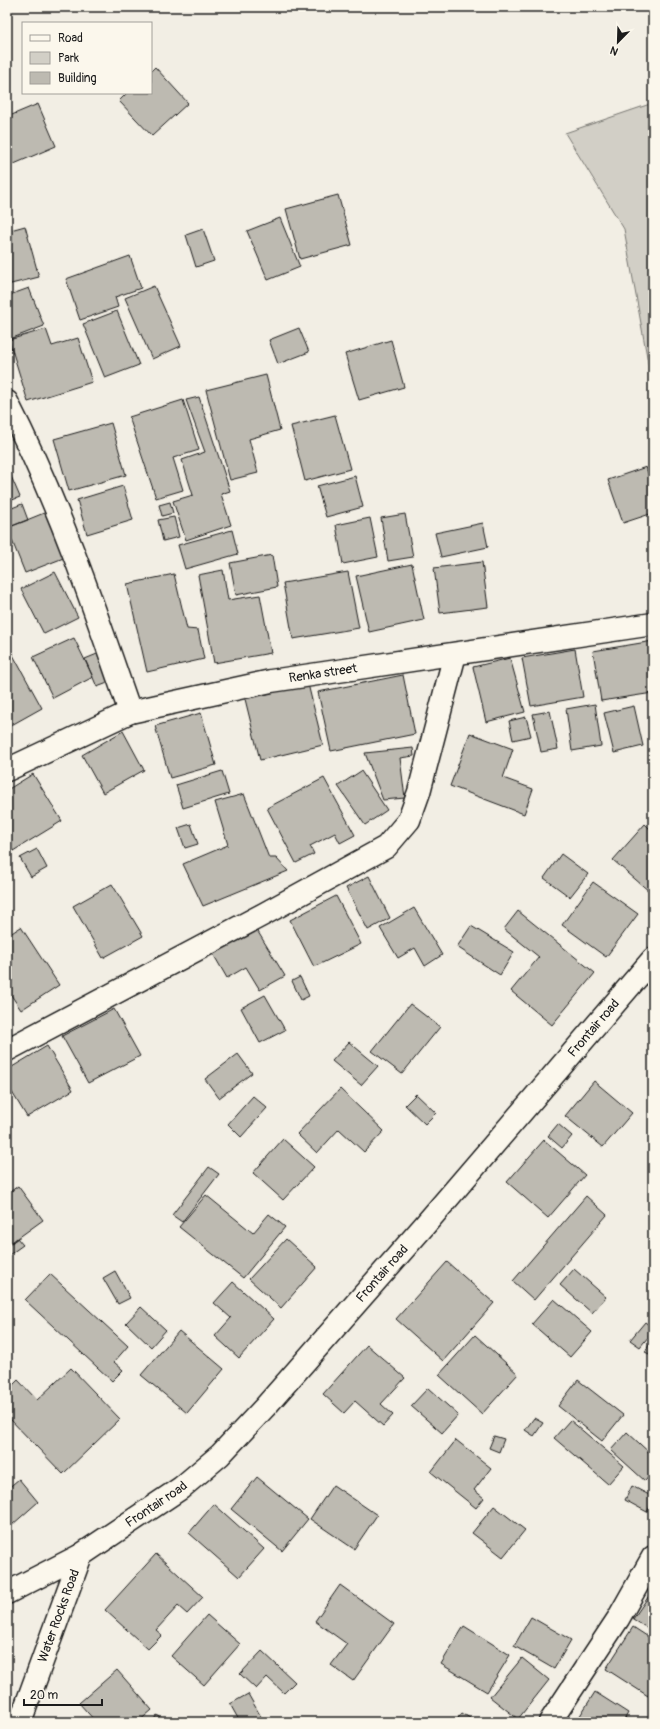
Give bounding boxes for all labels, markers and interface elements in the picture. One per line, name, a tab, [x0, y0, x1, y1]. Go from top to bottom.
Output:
legend	[22, 22, 152, 94]
north arrow	[598, 22, 638, 62]
text: Road	[58, 31, 83, 46]
text: N	[608, 43, 620, 58]
text: Park	[58, 51, 79, 66]
text: Building	[58, 71, 97, 86]
street label: Renka street	[288, 660, 359, 686]
street label: Frontair road	[564, 996, 623, 1060]
street label: Frontair road	[353, 1242, 412, 1306]
street label: Frontair road	[122, 1478, 191, 1531]
street label: Water Rocks Road	[34, 1567, 83, 1665]
scale bar	[24, 1681, 102, 1707]
text: 20 m	[30, 1688, 59, 1703]

